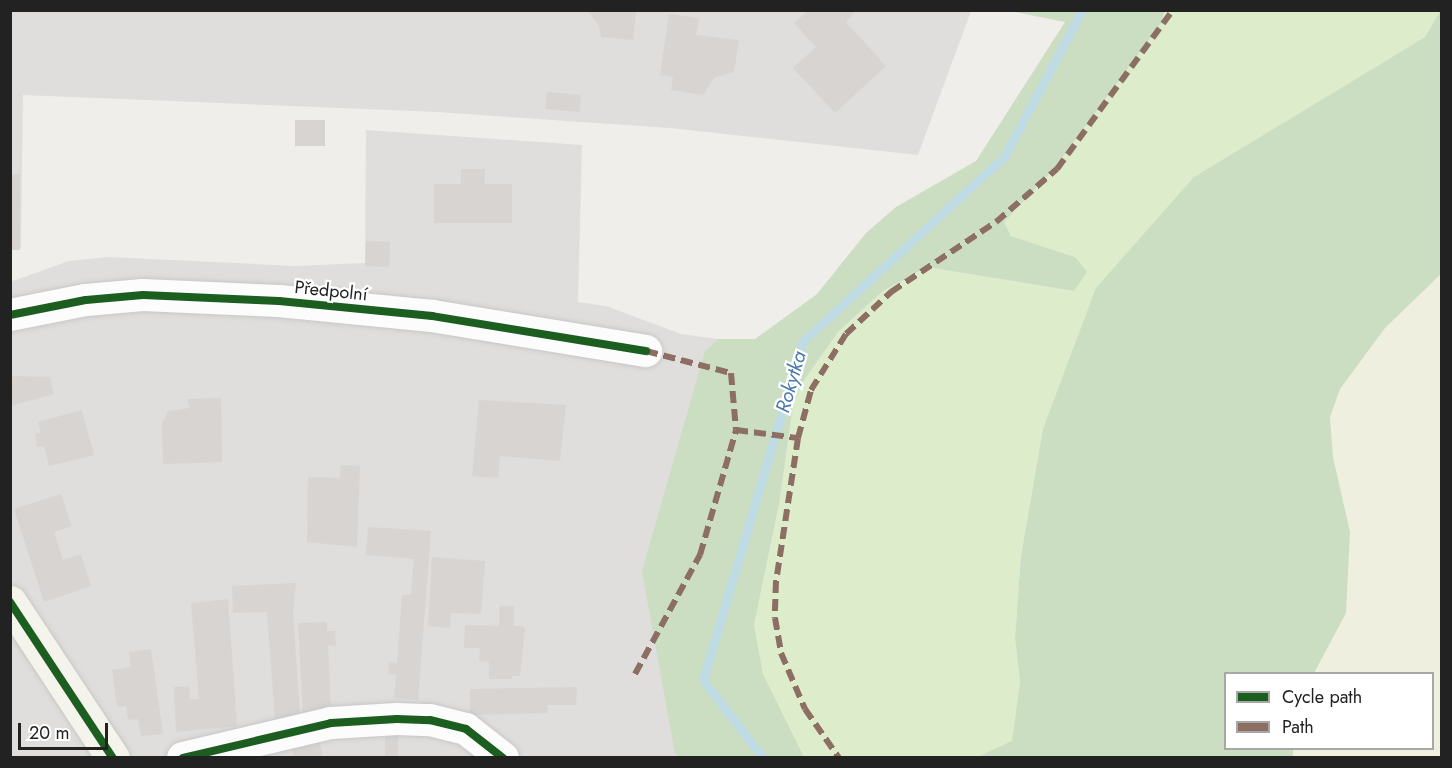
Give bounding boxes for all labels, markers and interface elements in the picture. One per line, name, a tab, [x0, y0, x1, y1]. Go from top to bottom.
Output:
street label: Předpolní	[293, 276, 369, 306]
water label: Rokytka	[771, 348, 811, 416]
legend	[1224, 672, 1434, 750]
text: Cycle path	[1282, 684, 1362, 710]
scale bar	[21, 711, 111, 749]
text: Path	[1282, 714, 1314, 740]
text: 20 m	[29, 720, 69, 746]

